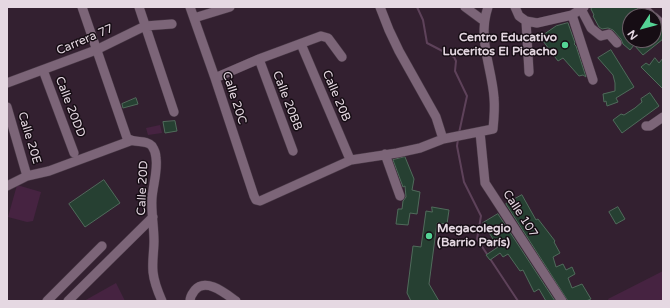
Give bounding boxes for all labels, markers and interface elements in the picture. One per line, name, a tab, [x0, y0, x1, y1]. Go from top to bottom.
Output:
north arrow	[622, 8, 662, 48]
street label: Carrera 77	[54, 22, 116, 58]
text: N	[625, 27, 641, 42]
place label: Centro Educativo Luceritos El Picacho	[443, 31, 557, 59]
marker: Centro Educativo Luceritos El Picacho	[560, 40, 570, 50]
street label: Calle 20B	[319, 68, 353, 124]
street label: Calle 20BB	[269, 69, 305, 133]
street label: Calle 20C	[219, 70, 249, 126]
street label: Calle 20DD	[52, 75, 88, 139]
street label: Calle 20E	[14, 110, 44, 166]
street label: Calle 20D	[134, 160, 152, 216]
street label: Calle 107	[499, 188, 541, 240]
place label: Megacolegio (Barrio París)	[437, 222, 511, 250]
marker: Megacolegio (Barrio París)	[424, 231, 434, 241]

